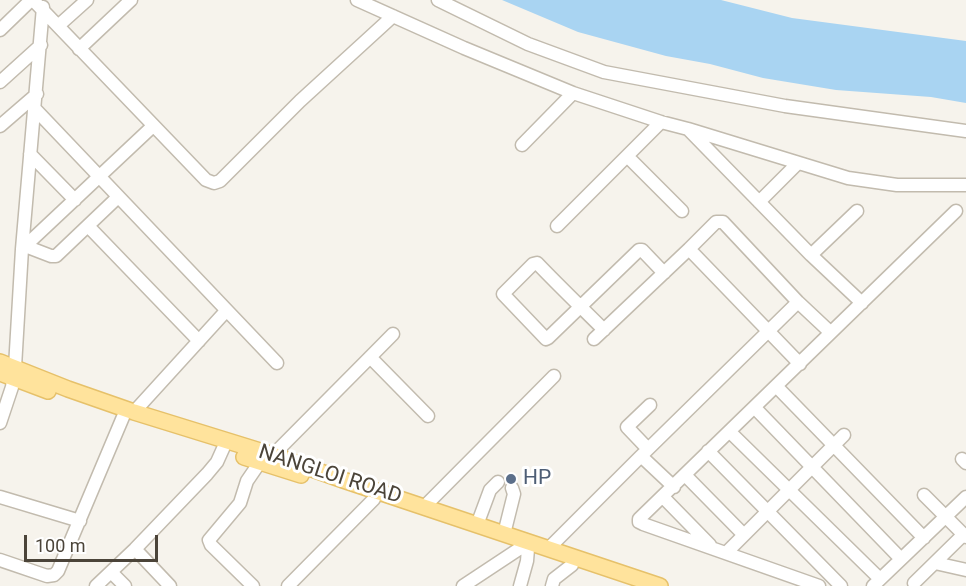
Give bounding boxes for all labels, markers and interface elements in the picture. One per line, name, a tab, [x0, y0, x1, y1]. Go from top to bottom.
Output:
street label: NANGLOI ROAD	[255, 440, 405, 510]
place label: HP	[523, 466, 551, 492]
marker: HP	[504, 472, 518, 486]
scale bar	[27, 523, 160, 561]
text: 100 m	[35, 535, 86, 556]

